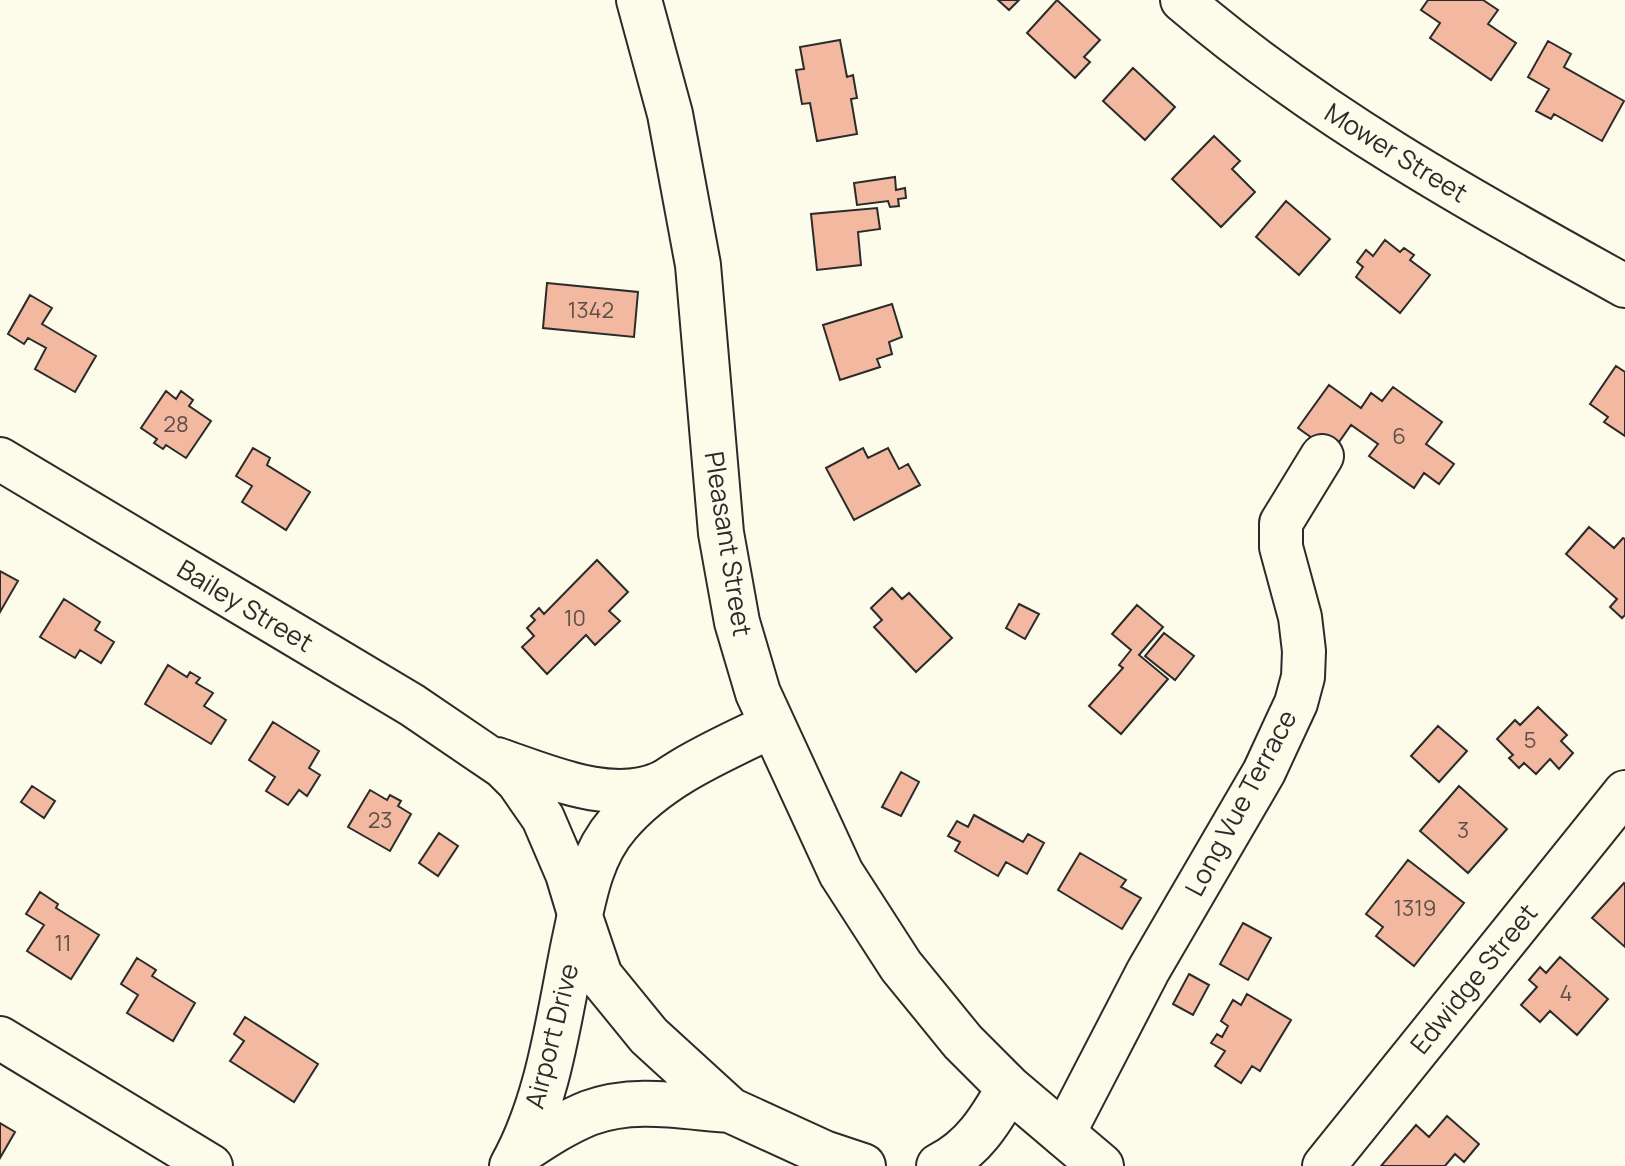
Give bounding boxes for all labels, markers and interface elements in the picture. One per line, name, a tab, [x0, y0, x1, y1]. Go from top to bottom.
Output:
street label: Mower Street	[1318, 94, 1475, 210]
house number: 1342	[568, 295, 614, 325]
house number: 28	[163, 409, 189, 439]
house number: 6	[1392, 421, 1406, 451]
street label: Pleasant Street	[697, 449, 761, 639]
street label: Bailey Street	[171, 550, 320, 660]
house number: 10	[564, 603, 586, 633]
street label: Long Vue Terrace	[1176, 703, 1304, 902]
house number: 5	[1524, 725, 1536, 755]
house number: 23	[368, 805, 392, 835]
house number: 3	[1457, 815, 1469, 845]
house number: 1319	[1394, 893, 1436, 923]
street label: Edwidge Street	[1401, 896, 1545, 1061]
house number: 11	[54, 928, 72, 958]
street label: Airport Drive	[516, 959, 586, 1112]
house number: 4	[1560, 978, 1572, 1008]

